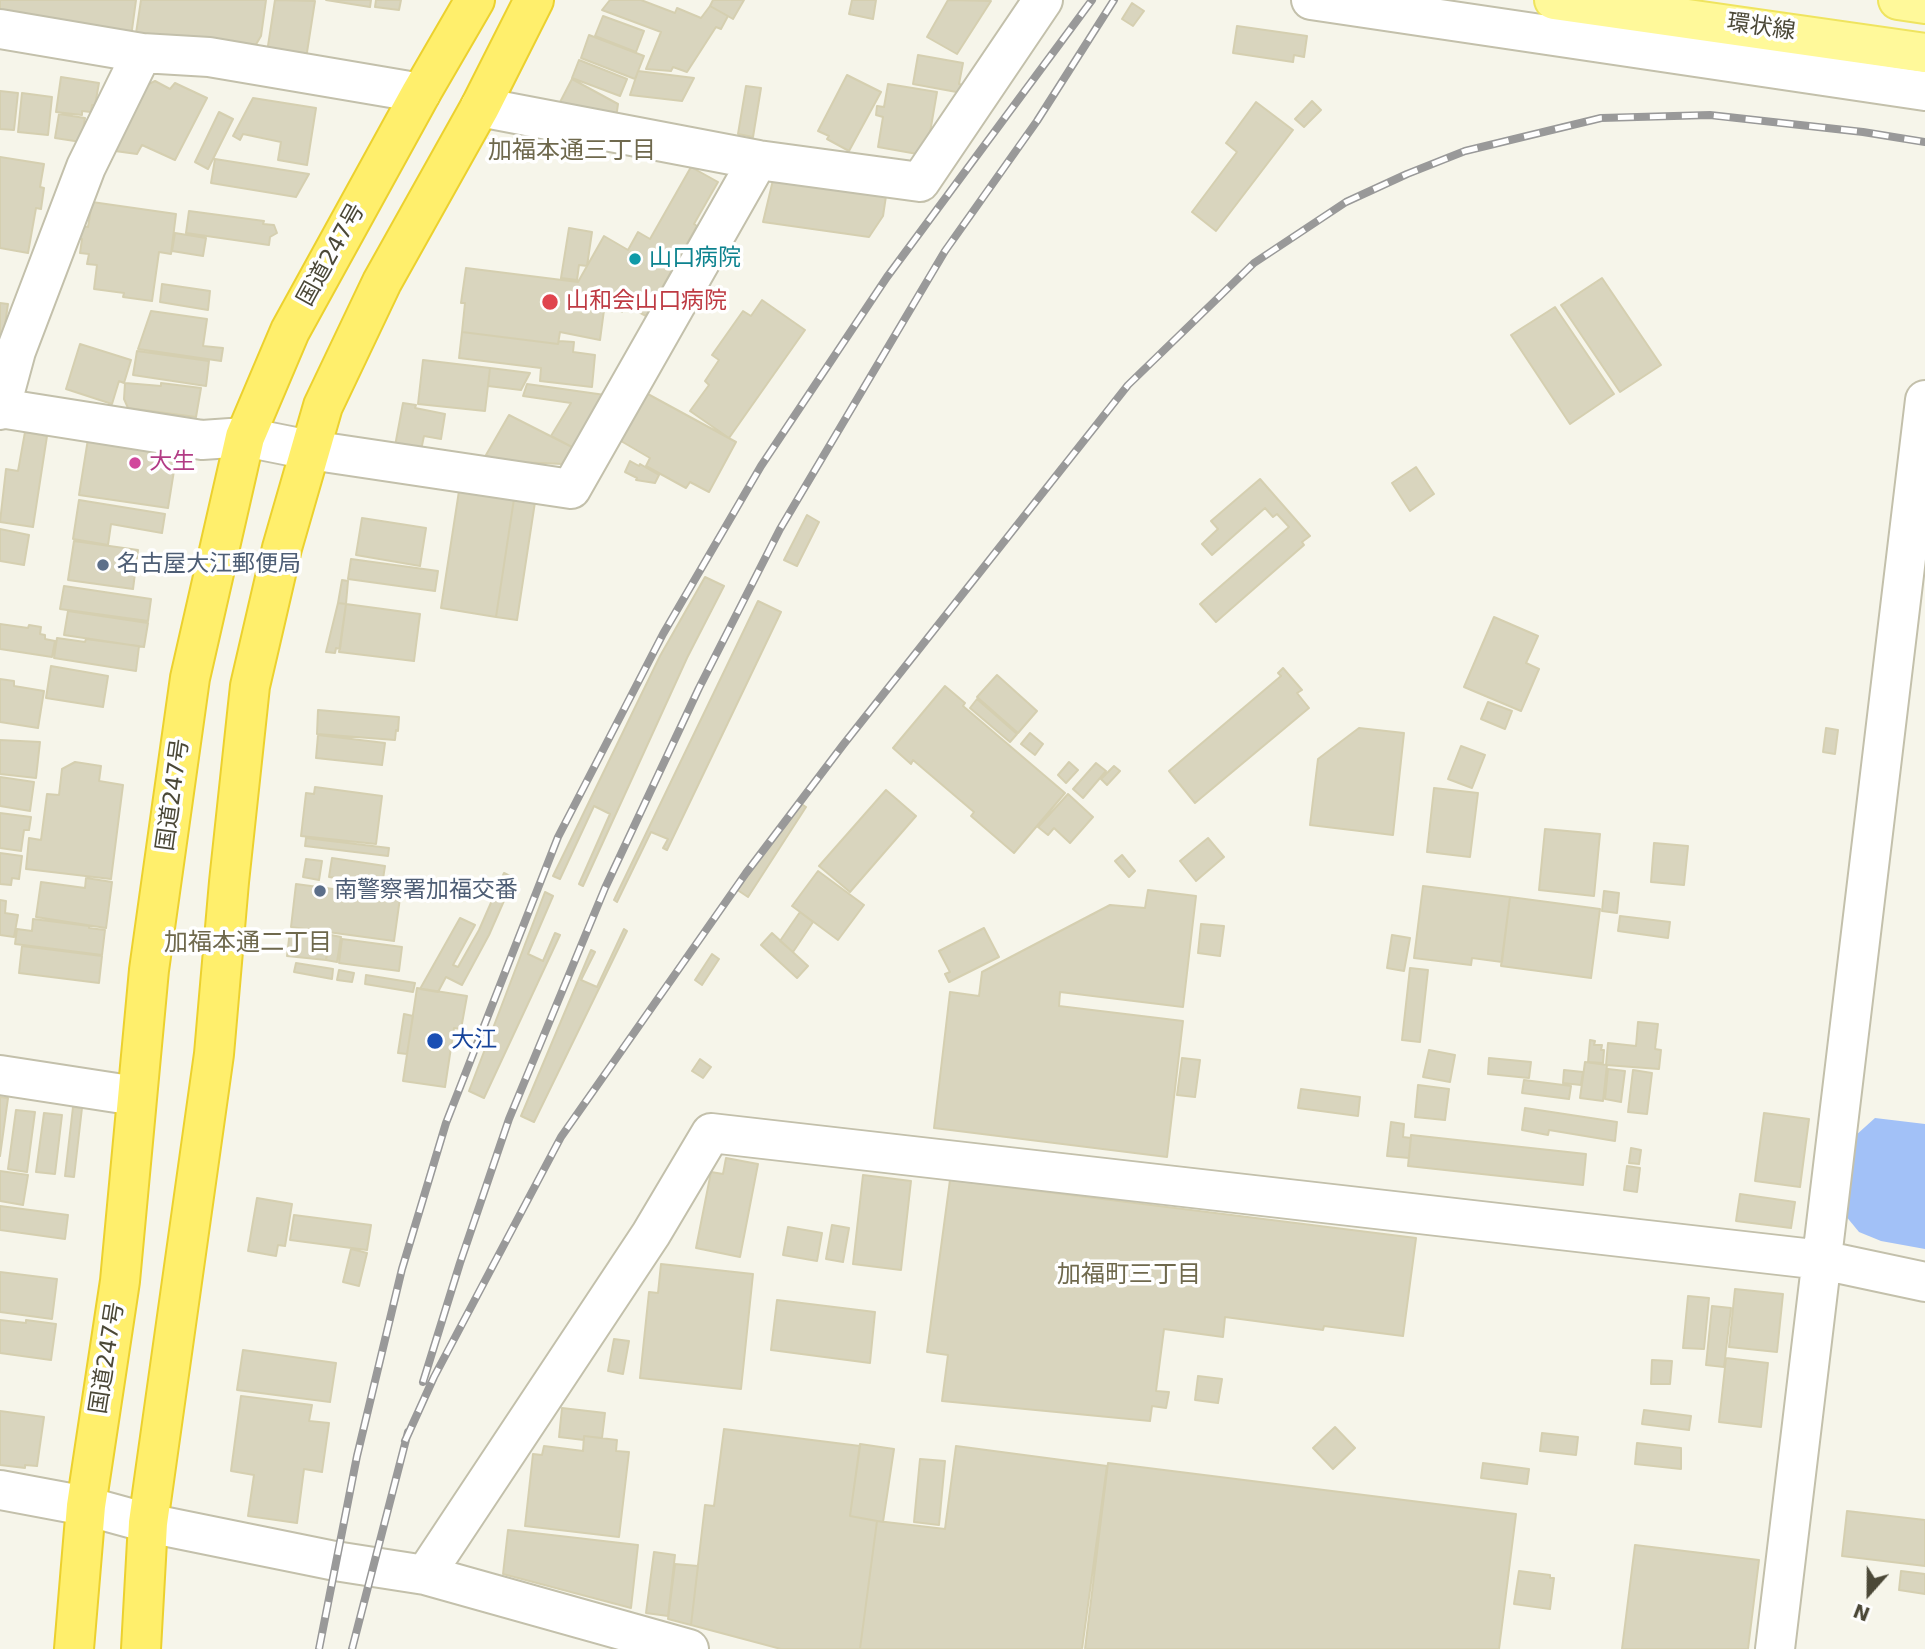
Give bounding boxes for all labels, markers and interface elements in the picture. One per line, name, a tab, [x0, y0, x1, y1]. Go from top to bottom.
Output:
street label: 環状線	[1725, 10, 1797, 46]
district label: 加福本通三丁目	[488, 138, 656, 166]
street label: 国道247号	[293, 199, 371, 311]
place label: 山口病院	[649, 245, 741, 273]
marker: 山口病院	[627, 251, 643, 267]
place label: 山和会山口病院	[566, 288, 727, 316]
marker: 山和会山口病院	[540, 292, 560, 312]
place label: 大生	[149, 449, 195, 477]
marker: 大生	[127, 455, 143, 471]
place label: 名古屋大江郵便局	[117, 551, 301, 579]
marker: 名古屋大江郵便局	[95, 557, 111, 573]
street label: 国道247号	[152, 737, 196, 853]
place label: 南警察署加福交番	[334, 877, 518, 905]
marker: 南警察署加福交番	[312, 883, 328, 899]
district label: 加福本通二丁目	[164, 930, 332, 958]
place label: 大江	[451, 1027, 497, 1055]
marker: 大江	[425, 1031, 445, 1051]
district label: 加福町三丁目	[1057, 1262, 1201, 1290]
street label: 国道247号	[86, 1300, 130, 1416]
north arrow	[1834, 1558, 1904, 1628]
text: N	[1850, 1599, 1873, 1626]

